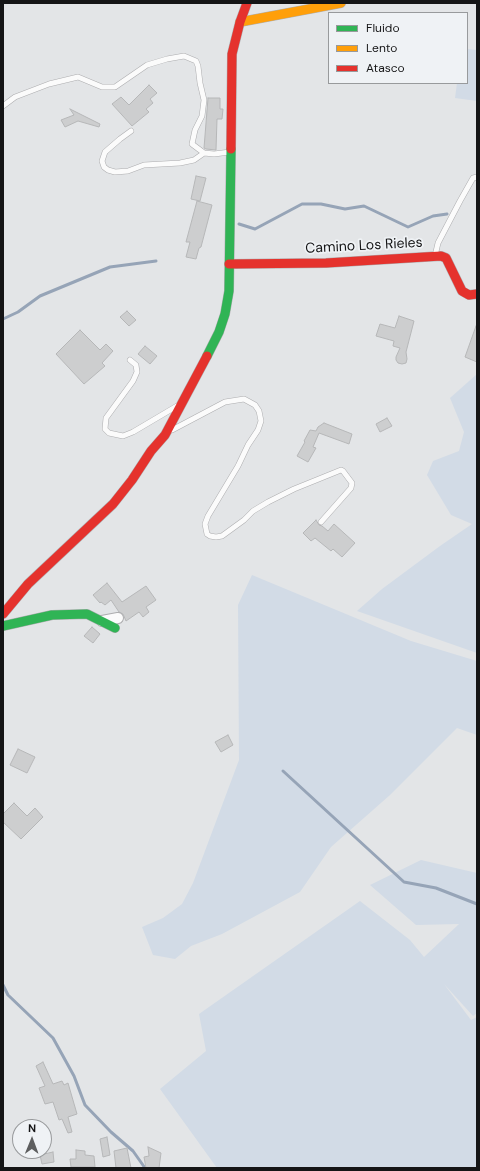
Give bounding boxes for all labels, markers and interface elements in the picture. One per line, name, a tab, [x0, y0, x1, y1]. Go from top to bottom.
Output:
legend	[328, 12, 468, 84]
text: Fluido	[366, 20, 400, 36]
text: Lento	[366, 40, 397, 56]
text: Atasco	[366, 60, 405, 76]
street label: Camino Los Rieles	[305, 235, 423, 257]
north arrow	[12, 1119, 52, 1159]
text: N	[28, 1121, 36, 1135]

